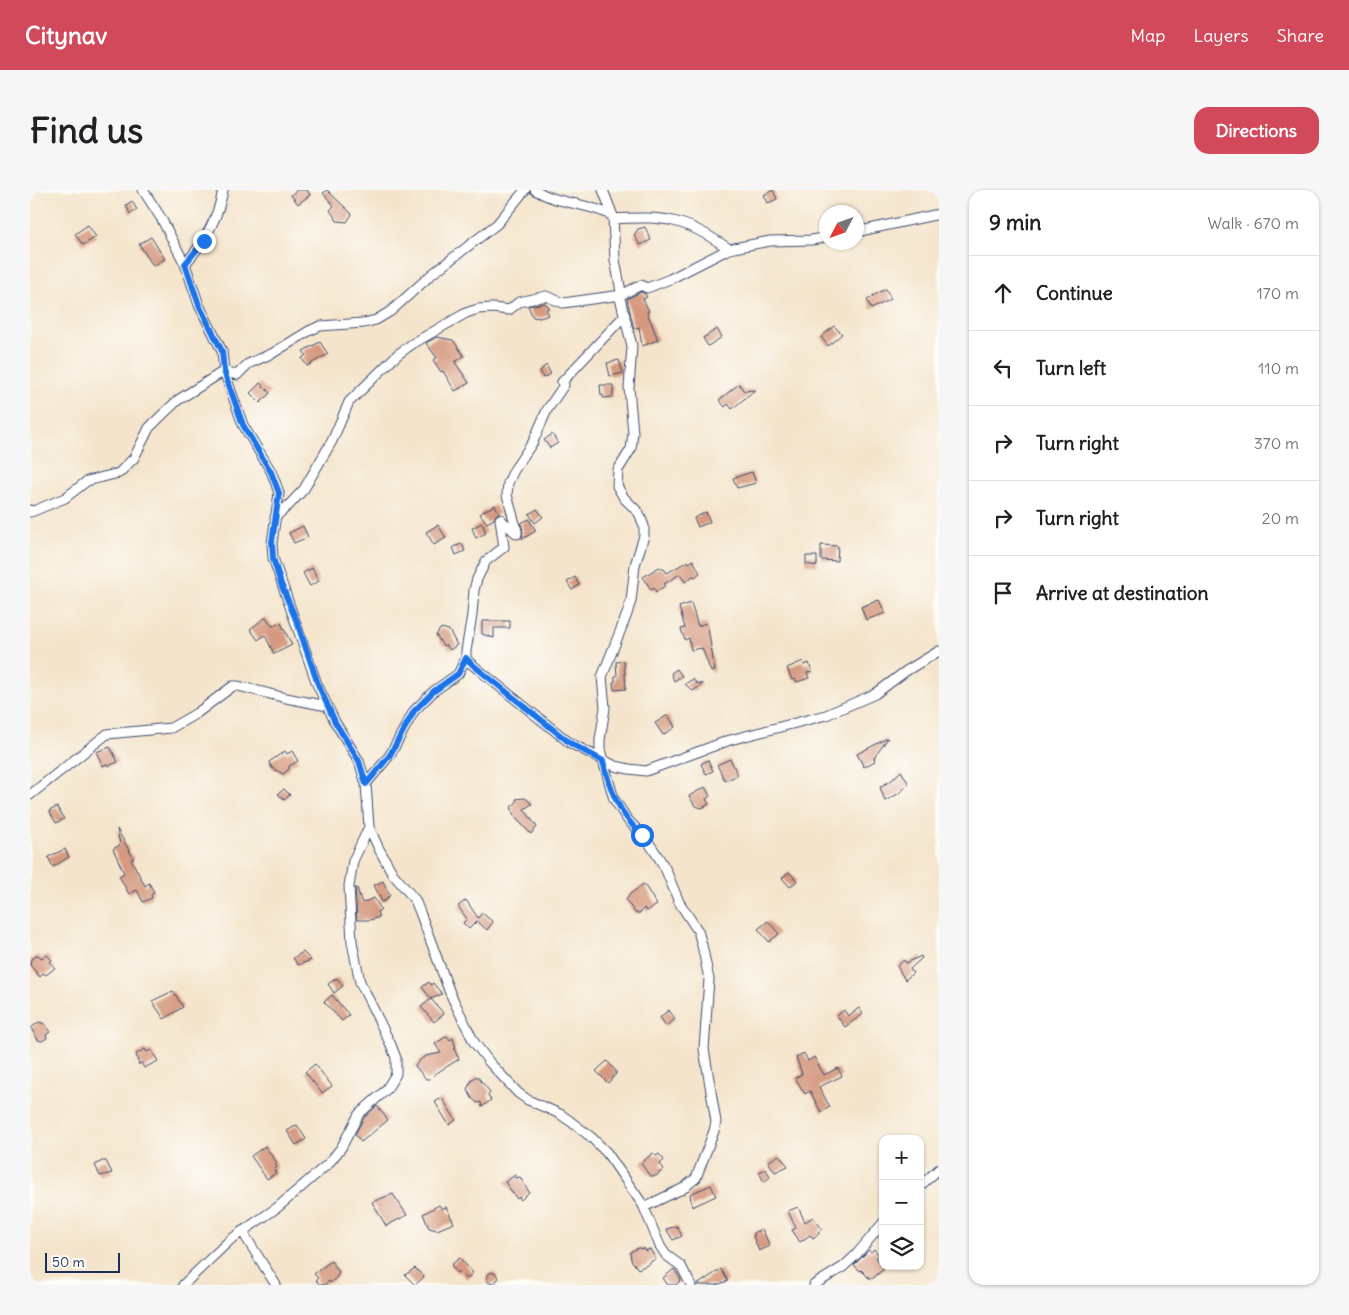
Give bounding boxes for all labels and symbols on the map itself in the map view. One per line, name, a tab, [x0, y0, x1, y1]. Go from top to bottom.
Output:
north arrow	[819, 205, 864, 250]
route end	[193, 230, 216, 253]
route start	[631, 824, 654, 847]
scale bar	[45, 1250, 120, 1273]

